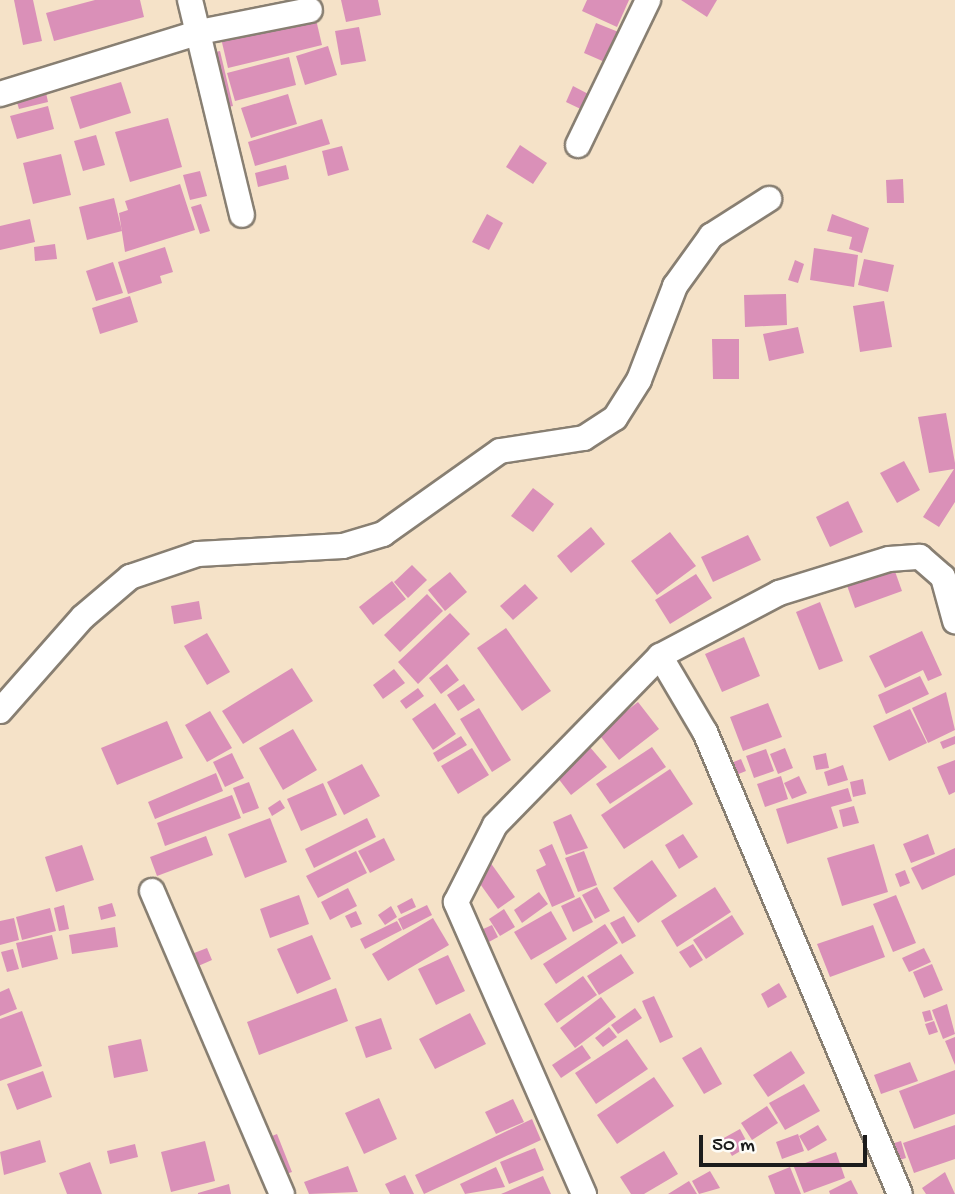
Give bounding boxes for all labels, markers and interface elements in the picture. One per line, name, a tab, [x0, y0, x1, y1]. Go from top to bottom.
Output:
scale bar	[703, 1120, 871, 1164]
text: 50 m	[712, 1134, 755, 1159]

